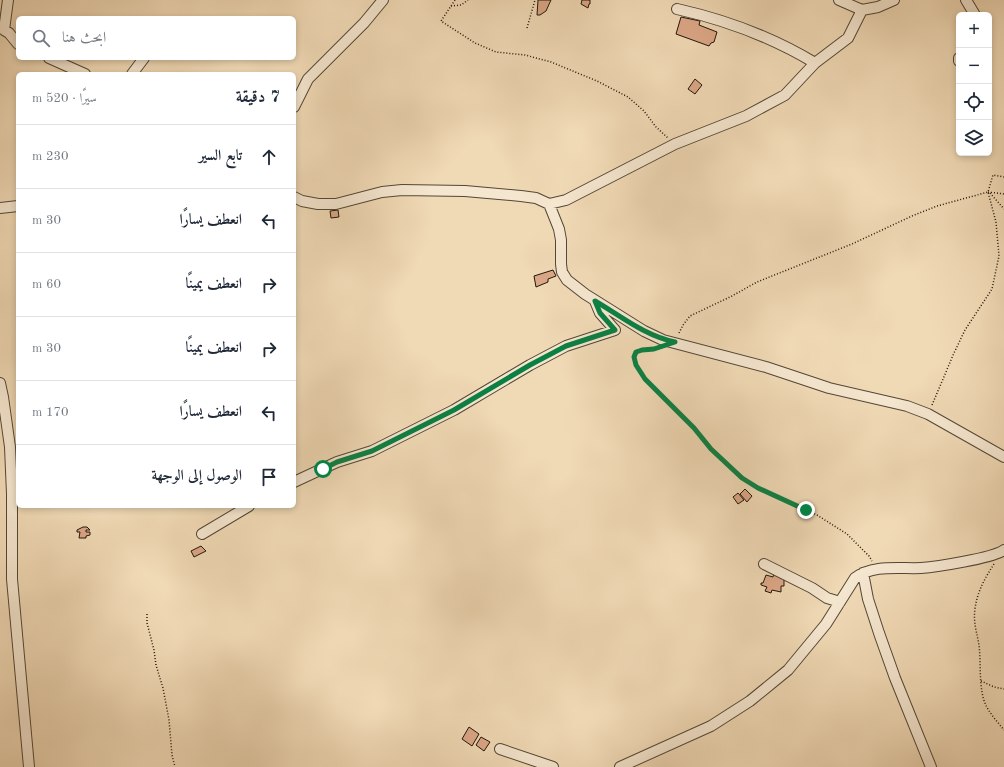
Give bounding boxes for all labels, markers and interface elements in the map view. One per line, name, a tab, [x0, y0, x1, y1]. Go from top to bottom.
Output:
map controls	[956, 12, 992, 156]
button: +	[956, 12, 992, 48]
search box	[16, 16, 296, 60]
icon: search	[30, 27, 52, 49]
text: ابحث هنا	[62, 31, 106, 46]
button: −	[956, 48, 992, 84]
button: locate	[956, 84, 992, 120]
text: 7 دقيقة	[236, 89, 280, 106]
text: سيرًا · 520 m	[32, 92, 97, 105]
button: layers	[956, 120, 992, 156]
icon: ahead	[258, 146, 280, 168]
text: تابع السير	[199, 149, 242, 164]
text: 230 m	[32, 150, 69, 163]
icon: left	[258, 210, 280, 232]
text: انعطف يسارًا	[180, 213, 242, 228]
text: 30 m	[32, 214, 61, 227]
icon: right	[258, 274, 280, 296]
text: انعطف يمينًا	[186, 277, 242, 292]
text: 60 m	[32, 278, 61, 291]
icon: right	[258, 338, 280, 360]
text: انعطف يمينًا	[186, 341, 242, 356]
text: 30 m	[32, 342, 61, 355]
icon: left	[258, 402, 280, 424]
text: انعطف يسارًا	[180, 405, 242, 420]
text: 170 m	[32, 406, 69, 419]
route start	[314, 460, 332, 478]
icon: arrive	[258, 466, 280, 488]
text: الوصول إلى الوجهة	[151, 469, 242, 484]
route end	[797, 501, 815, 519]

